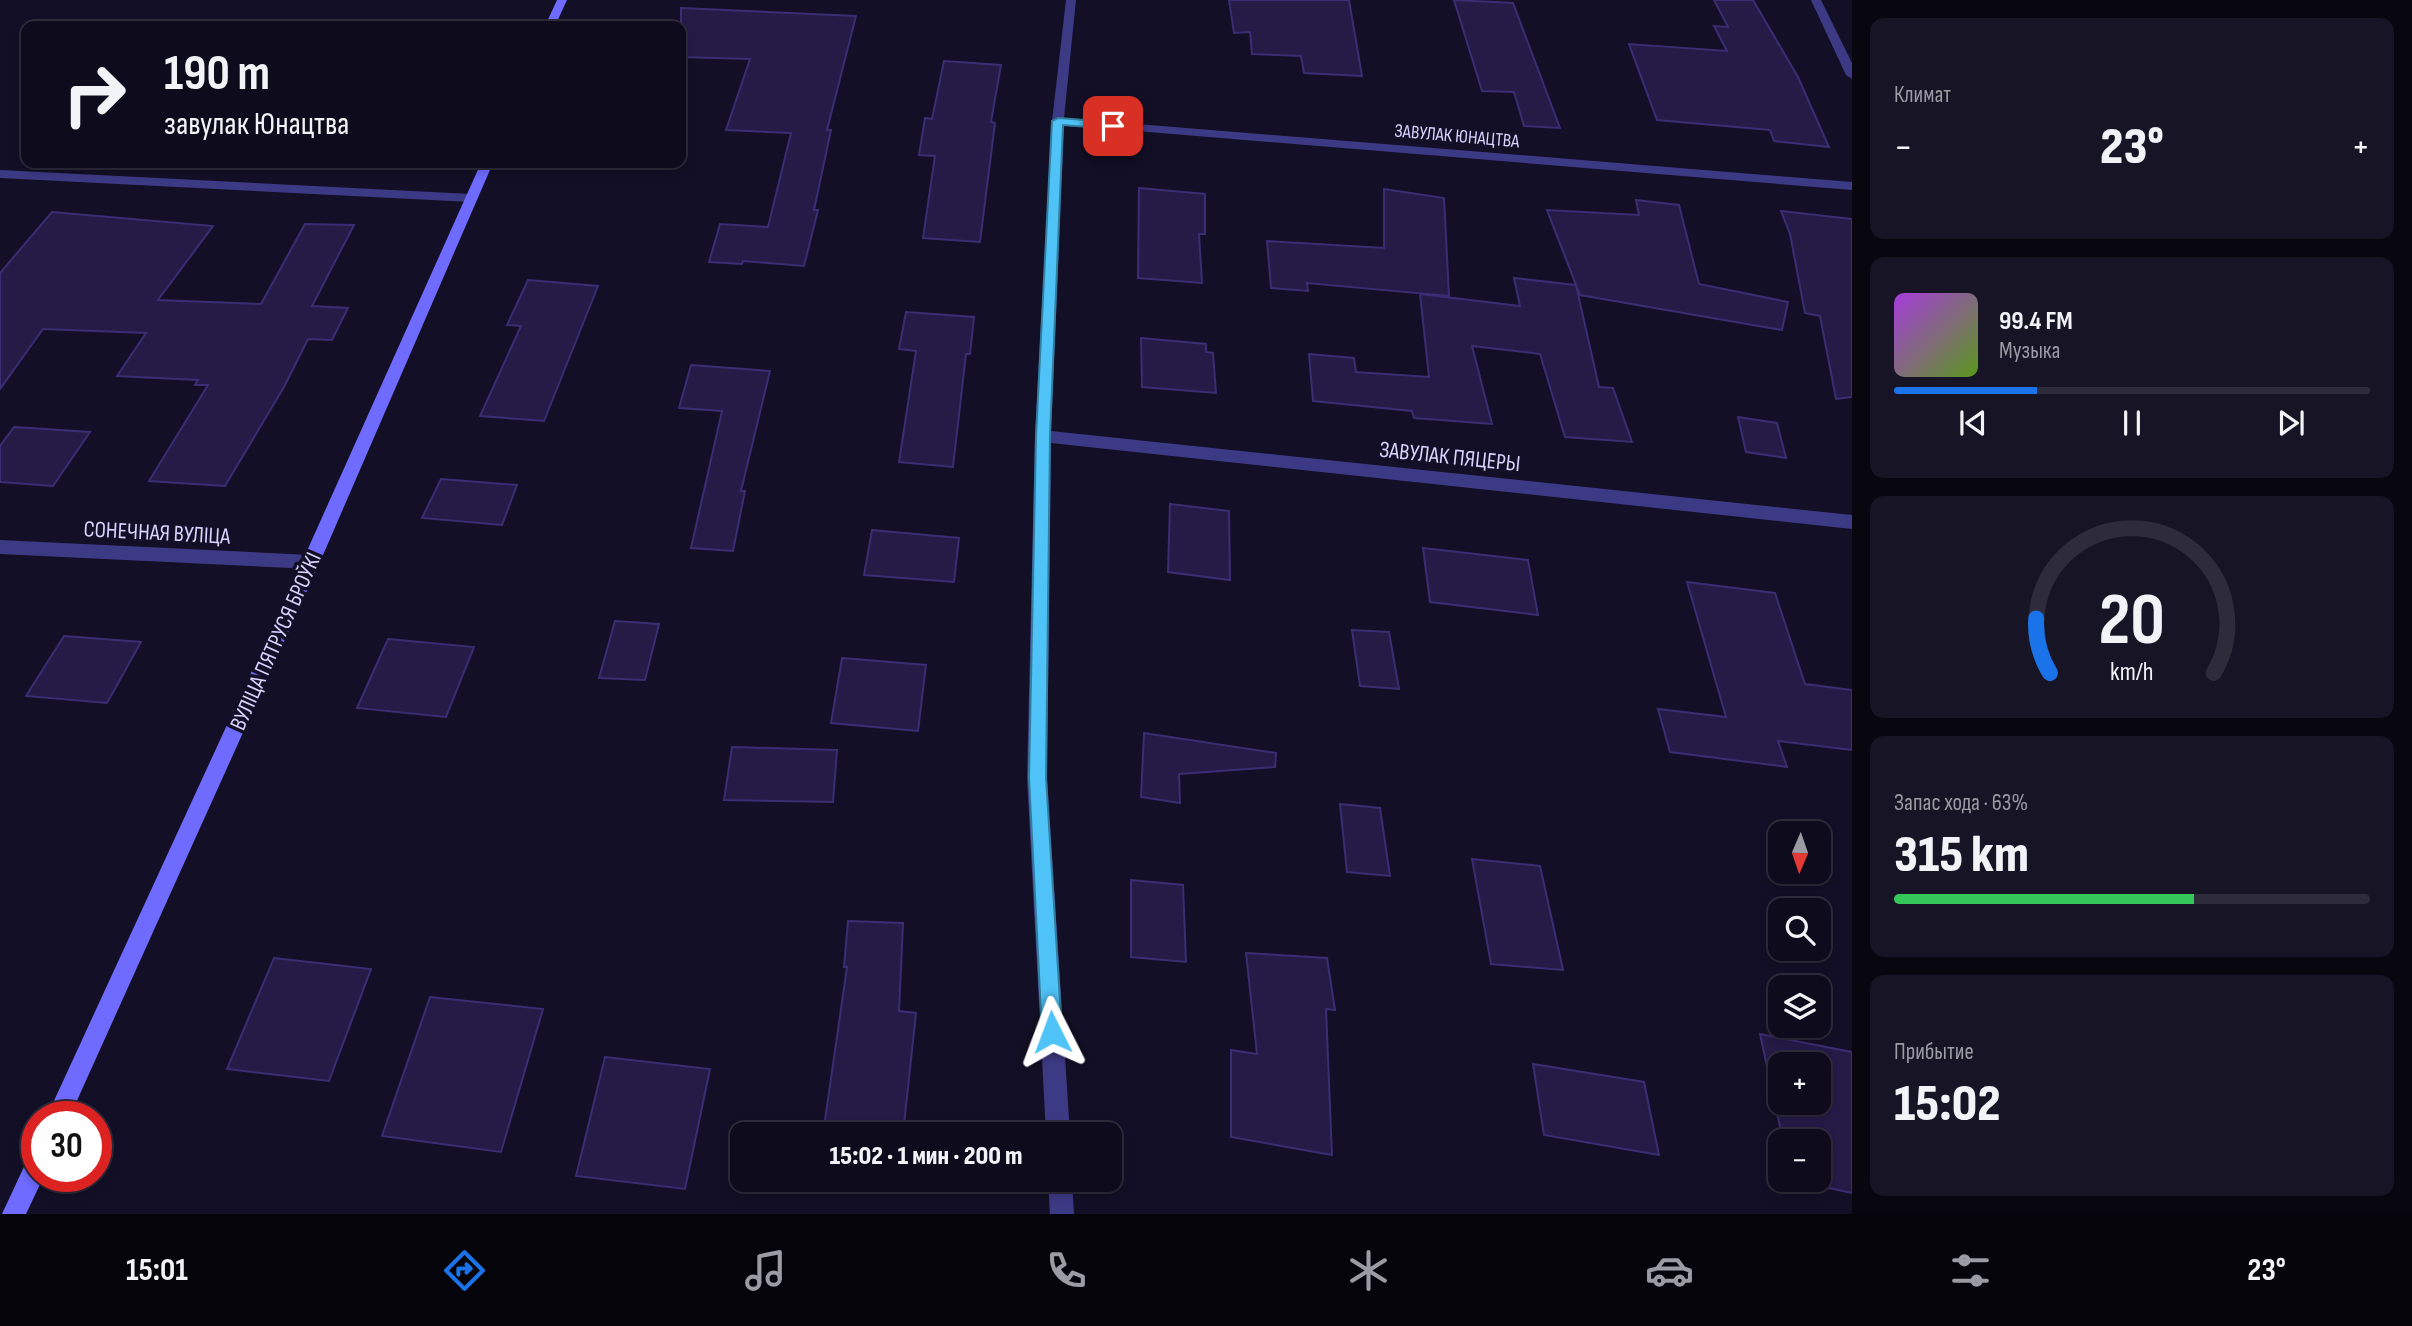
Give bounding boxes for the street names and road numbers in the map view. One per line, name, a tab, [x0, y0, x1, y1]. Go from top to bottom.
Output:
street label: ЗАВУЛАК ЮНАЦТВА	[1393, 120, 1521, 153]
street label: ЗАВУЛАК ПЯЦЕРЫ	[1378, 436, 1522, 478]
street label: СОНЕЧНАЯ ВУЛІЦА	[83, 515, 231, 551]
street label: ВУЛІЦА ПЯТРУСЯ БРОЎКІ	[224, 548, 328, 735]

